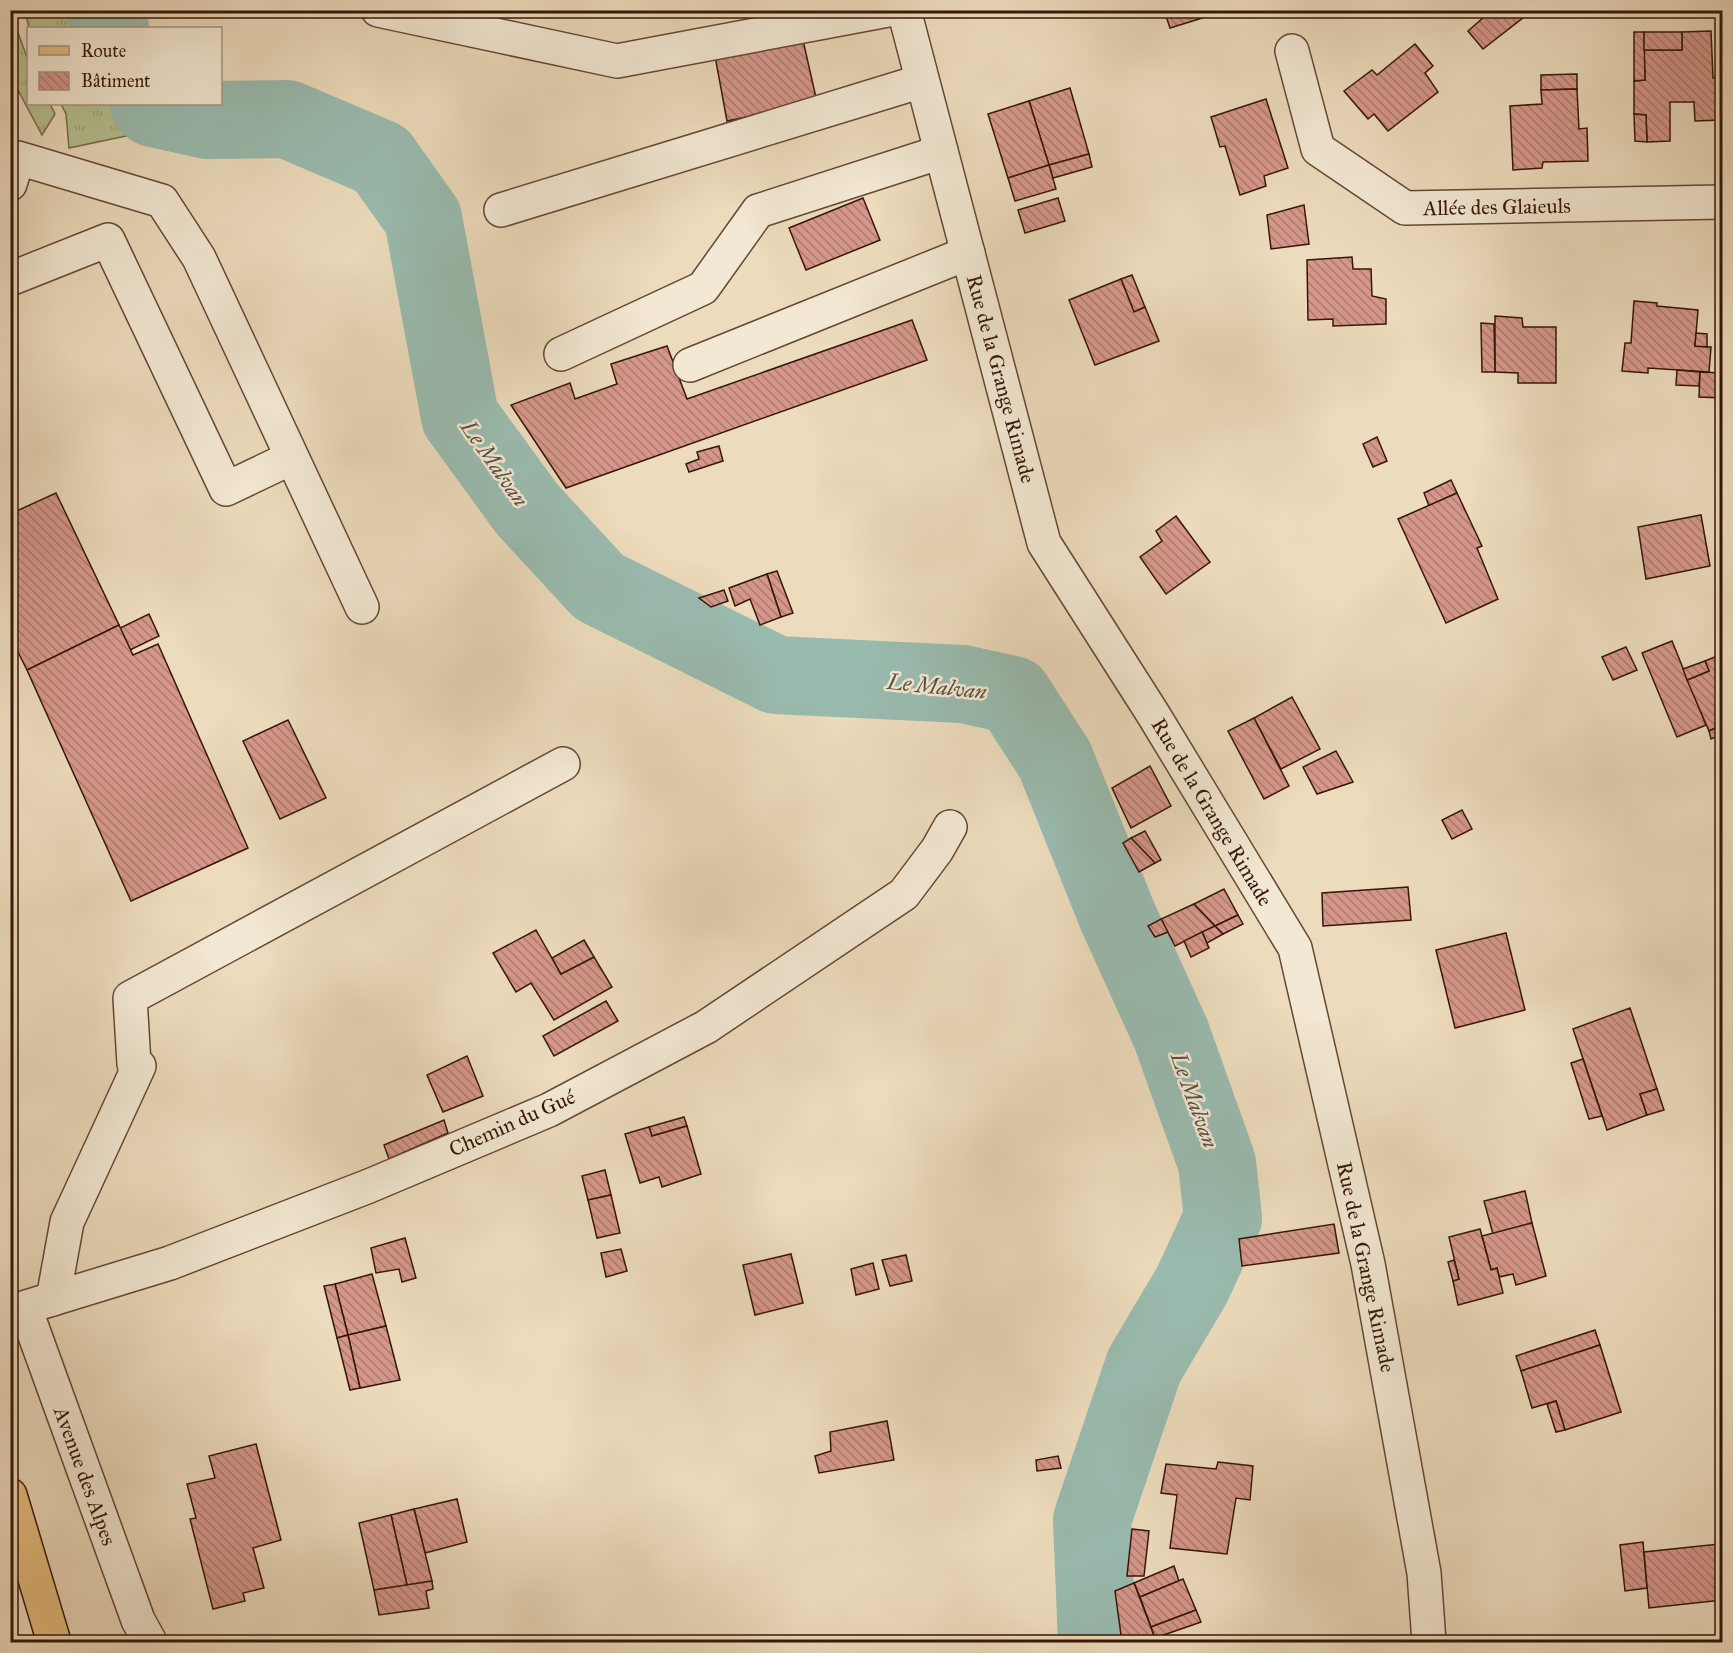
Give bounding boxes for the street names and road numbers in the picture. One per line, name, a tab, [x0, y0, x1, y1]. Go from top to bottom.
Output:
street label: Allée des Glaieuls	[1422, 193, 1571, 221]
street label: Rue de la Grange Rimade	[961, 272, 1041, 486]
street label: Rue de la Grange Rimade	[1146, 713, 1279, 911]
street label: Chemin du Gué	[445, 1083, 579, 1162]
street label: Rue de la Grange Rimade	[1331, 1159, 1401, 1375]
street label: Avenue des Alpes	[48, 1402, 122, 1549]

